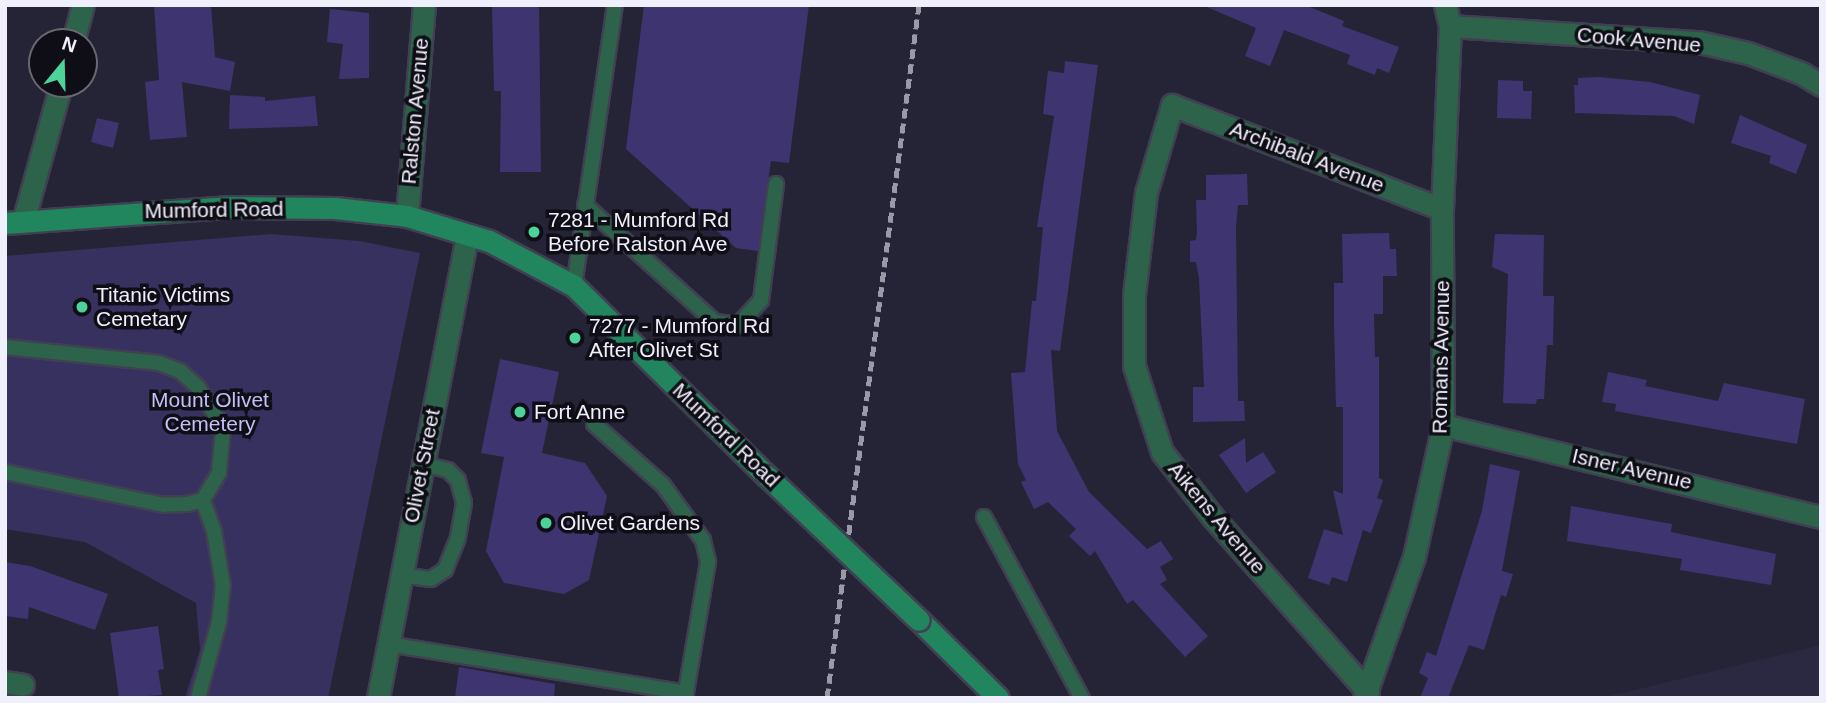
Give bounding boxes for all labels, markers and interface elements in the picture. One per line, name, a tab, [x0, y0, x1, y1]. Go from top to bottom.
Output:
street label: Cook Avenue	[1575, 22, 1703, 58]
north arrow	[28, 28, 98, 98]
text: N	[59, 32, 79, 57]
street label: Ralston Avenue	[396, 36, 434, 186]
street label: Archibald Avenue	[1226, 116, 1388, 198]
street label: Mumford Road	[144, 196, 284, 224]
place label: 7281 - Mumford Rd Before Ralston Ave	[548, 207, 729, 257]
marker: 7281 - Mumford Rd Before Ralston Ave	[526, 224, 542, 240]
street label: Romans Avenue	[1427, 279, 1455, 435]
place label: Titanic Victims Cemetary	[96, 282, 230, 332]
marker: Titanic Victims Cemetary	[74, 299, 90, 315]
place label: 7277 - Mumford Rd After Olivet St	[589, 313, 770, 363]
marker: 7277 - Mumford Rd After Olivet St	[567, 330, 583, 346]
street label: Mumford Road	[667, 378, 785, 492]
park label: Mount Olivet Cemetery	[151, 387, 269, 437]
place label: Fort Anne	[534, 399, 626, 425]
marker: Fort Anne	[512, 404, 528, 420]
street label: Olivet Street	[399, 407, 445, 525]
street label: Isner Avenue	[1569, 443, 1695, 495]
street label: Aikens Avenue	[1162, 456, 1272, 580]
place label: Olivet Gardens	[560, 510, 700, 536]
marker: Olivet Gardens	[538, 515, 554, 531]

